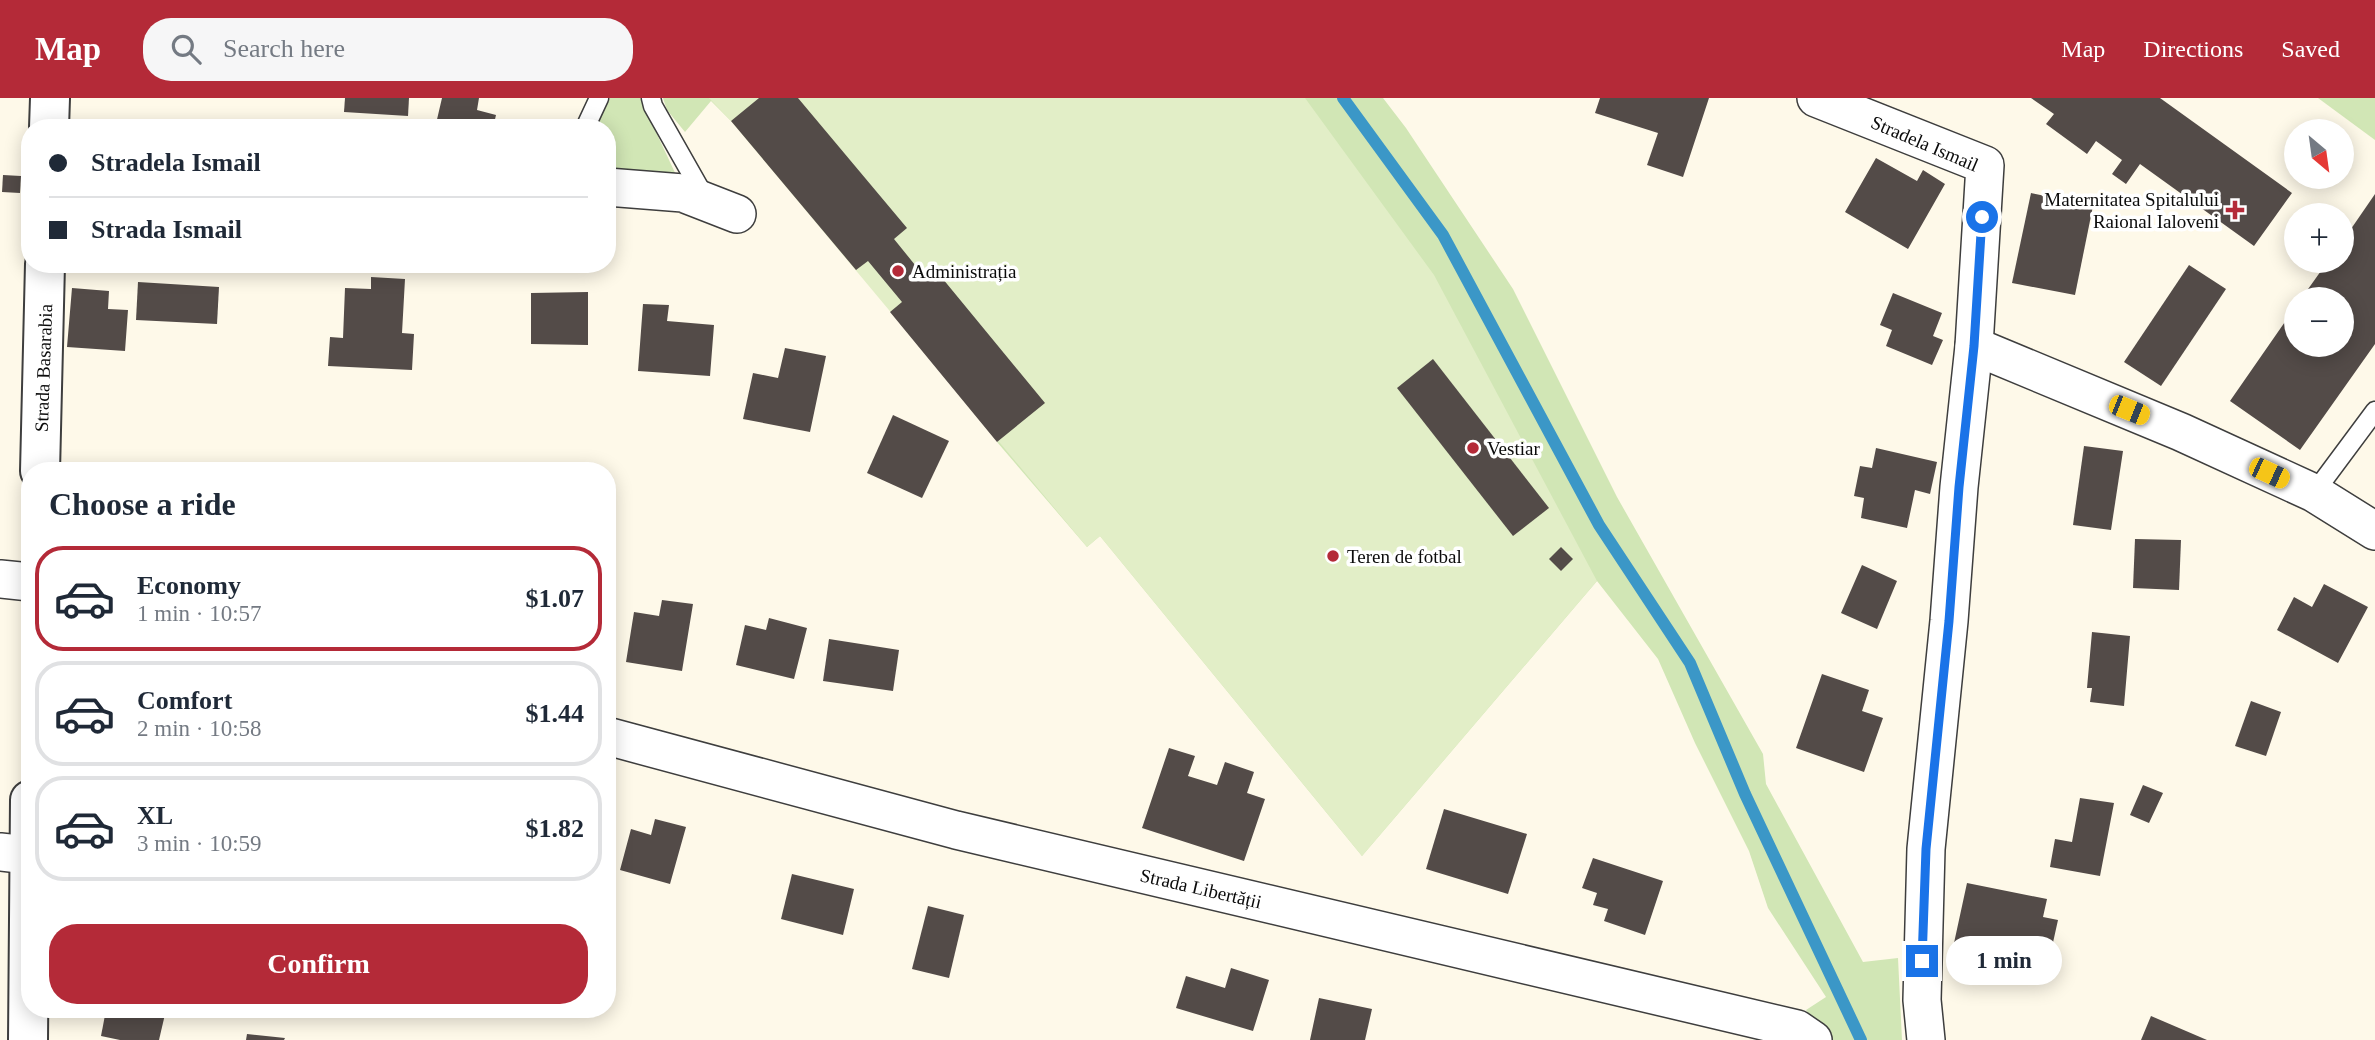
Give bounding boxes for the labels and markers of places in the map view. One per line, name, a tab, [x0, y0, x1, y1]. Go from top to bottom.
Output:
place label: Maternitatea Spitalului Raional Ialoveni	[2044, 189, 2219, 232]
marker: Maternitatea Spitalului Raional Ialoveni	[2225, 200, 2245, 220]
place label: Administrația	[912, 261, 1017, 282]
marker: Administrația	[890, 263, 906, 279]
place label: Vestiar	[1487, 438, 1540, 459]
marker: Vestiar	[1465, 440, 1481, 456]
place label: Teren de fotbal	[1347, 546, 1462, 567]
marker: Teren de fotbal	[1325, 548, 1341, 564]

